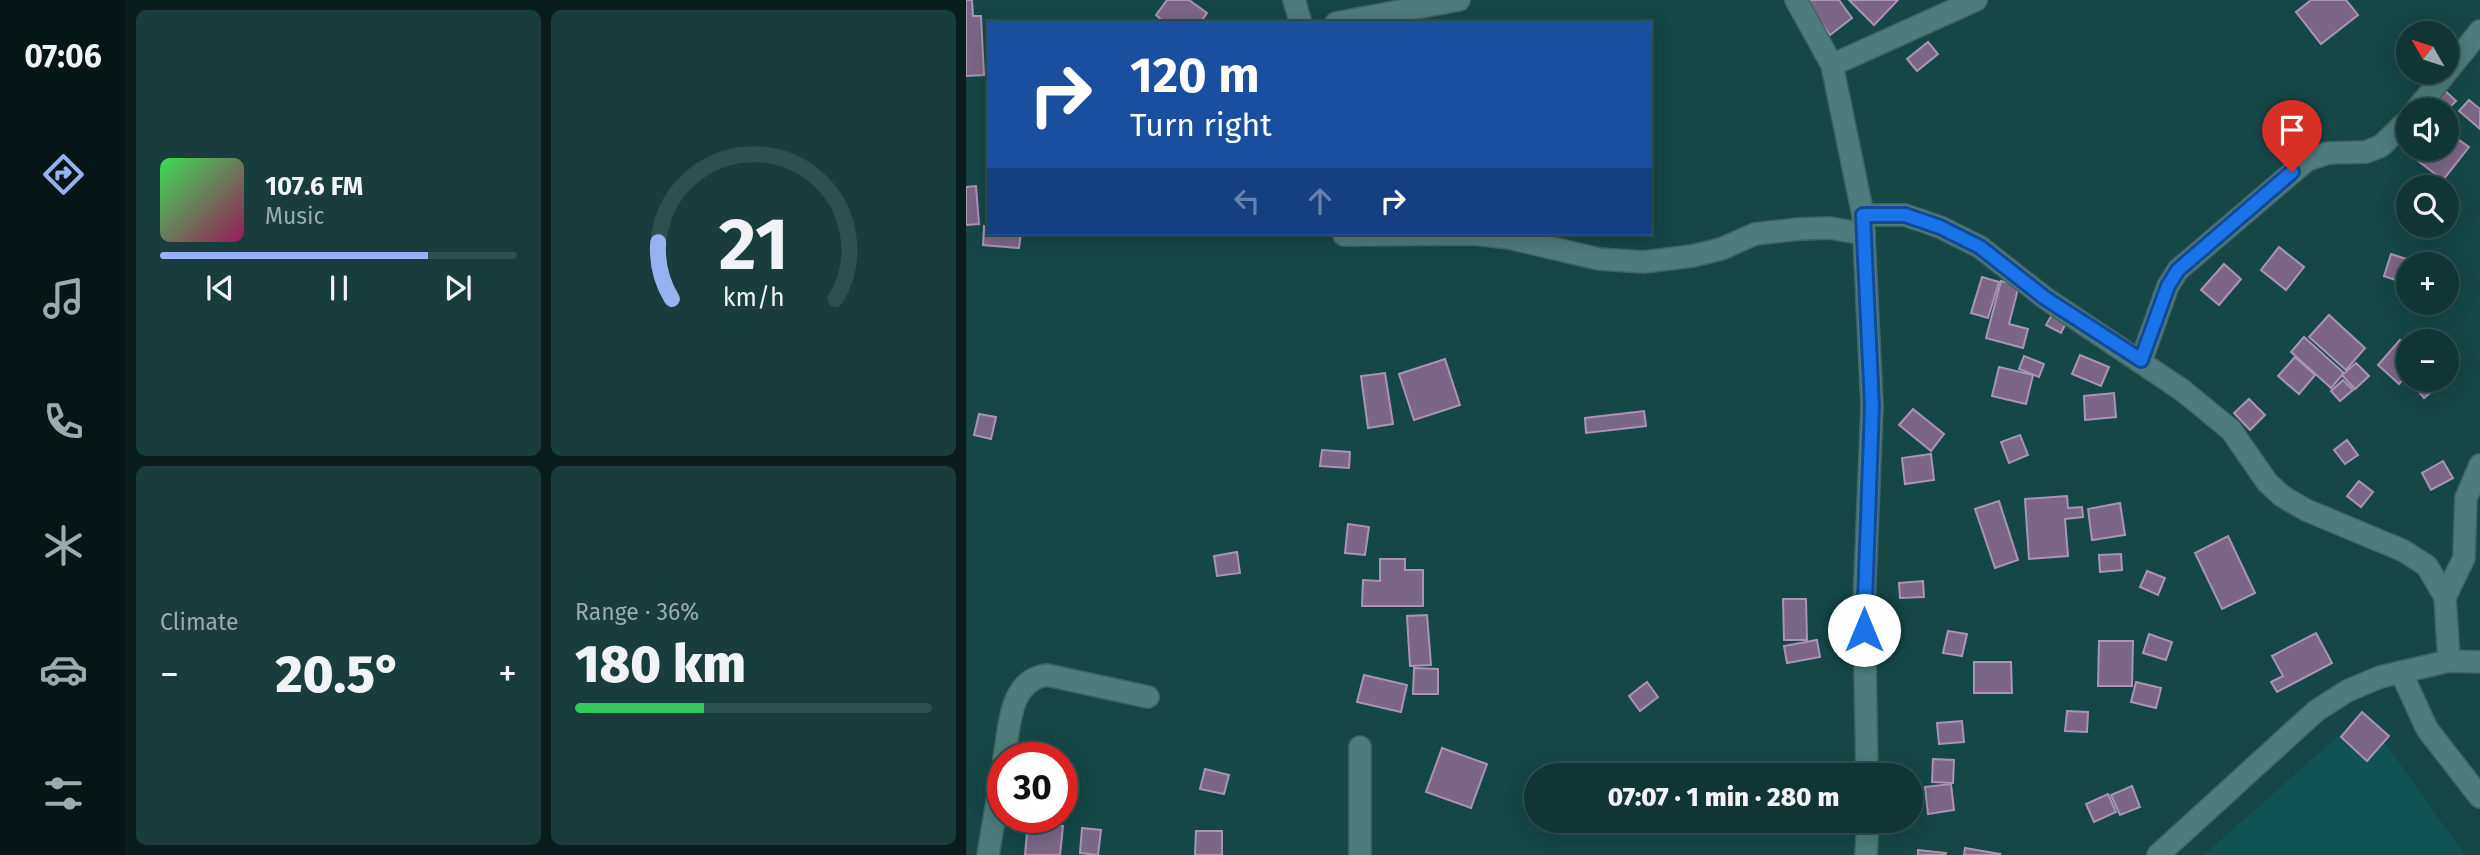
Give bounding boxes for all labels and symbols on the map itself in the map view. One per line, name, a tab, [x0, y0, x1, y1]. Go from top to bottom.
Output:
north arrow	[2396, 21, 2459, 84]
pin	[2262, 100, 2322, 172]
position arrow	[1827, 593, 1901, 667]
speed limit sign: 30	[987, 742, 1078, 833]

